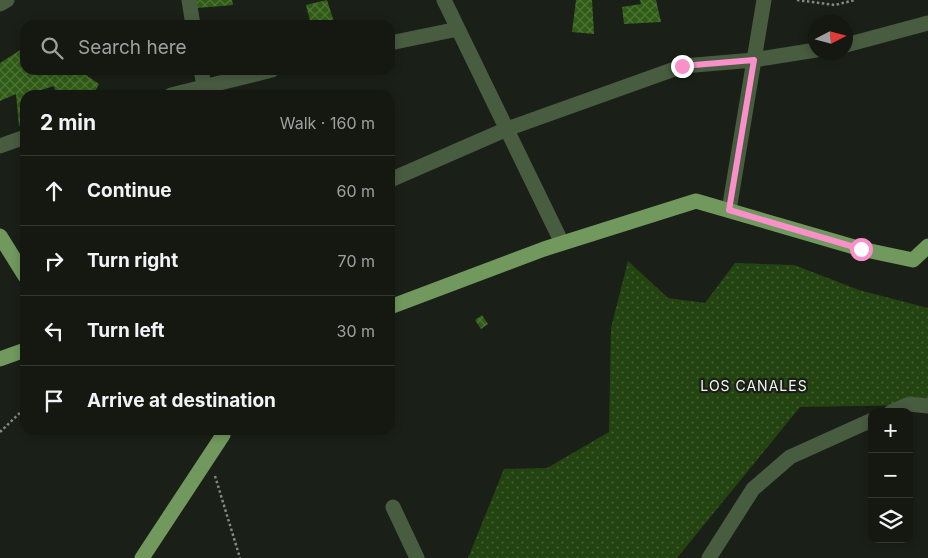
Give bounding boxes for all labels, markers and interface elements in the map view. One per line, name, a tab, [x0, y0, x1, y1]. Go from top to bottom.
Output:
north arrow	[808, 15, 853, 60]
search box	[20, 20, 395, 75]
icon: search	[38, 34, 66, 62]
text: Search here	[78, 36, 187, 59]
route end	[671, 55, 694, 78]
text: 2 min	[40, 110, 96, 135]
text: Walk · 160 m	[280, 113, 375, 133]
icon: ahead	[40, 177, 68, 205]
text: Continue	[87, 179, 172, 202]
text: 60 m	[336, 181, 375, 201]
route start	[850, 238, 873, 261]
icon: right	[40, 247, 68, 275]
text: Turn right	[87, 249, 178, 272]
text: 70 m	[338, 251, 375, 271]
icon: left	[40, 317, 68, 345]
text: Turn left	[87, 319, 165, 342]
text: 30 m	[337, 321, 375, 341]
district label: LOS CANALES	[700, 377, 808, 394]
icon: arrive	[40, 387, 68, 415]
text: Arrive at destination	[87, 389, 276, 412]
map controls	[868, 408, 913, 543]
button: +	[868, 408, 913, 453]
button: −	[868, 453, 913, 498]
button: layers	[868, 498, 913, 543]

